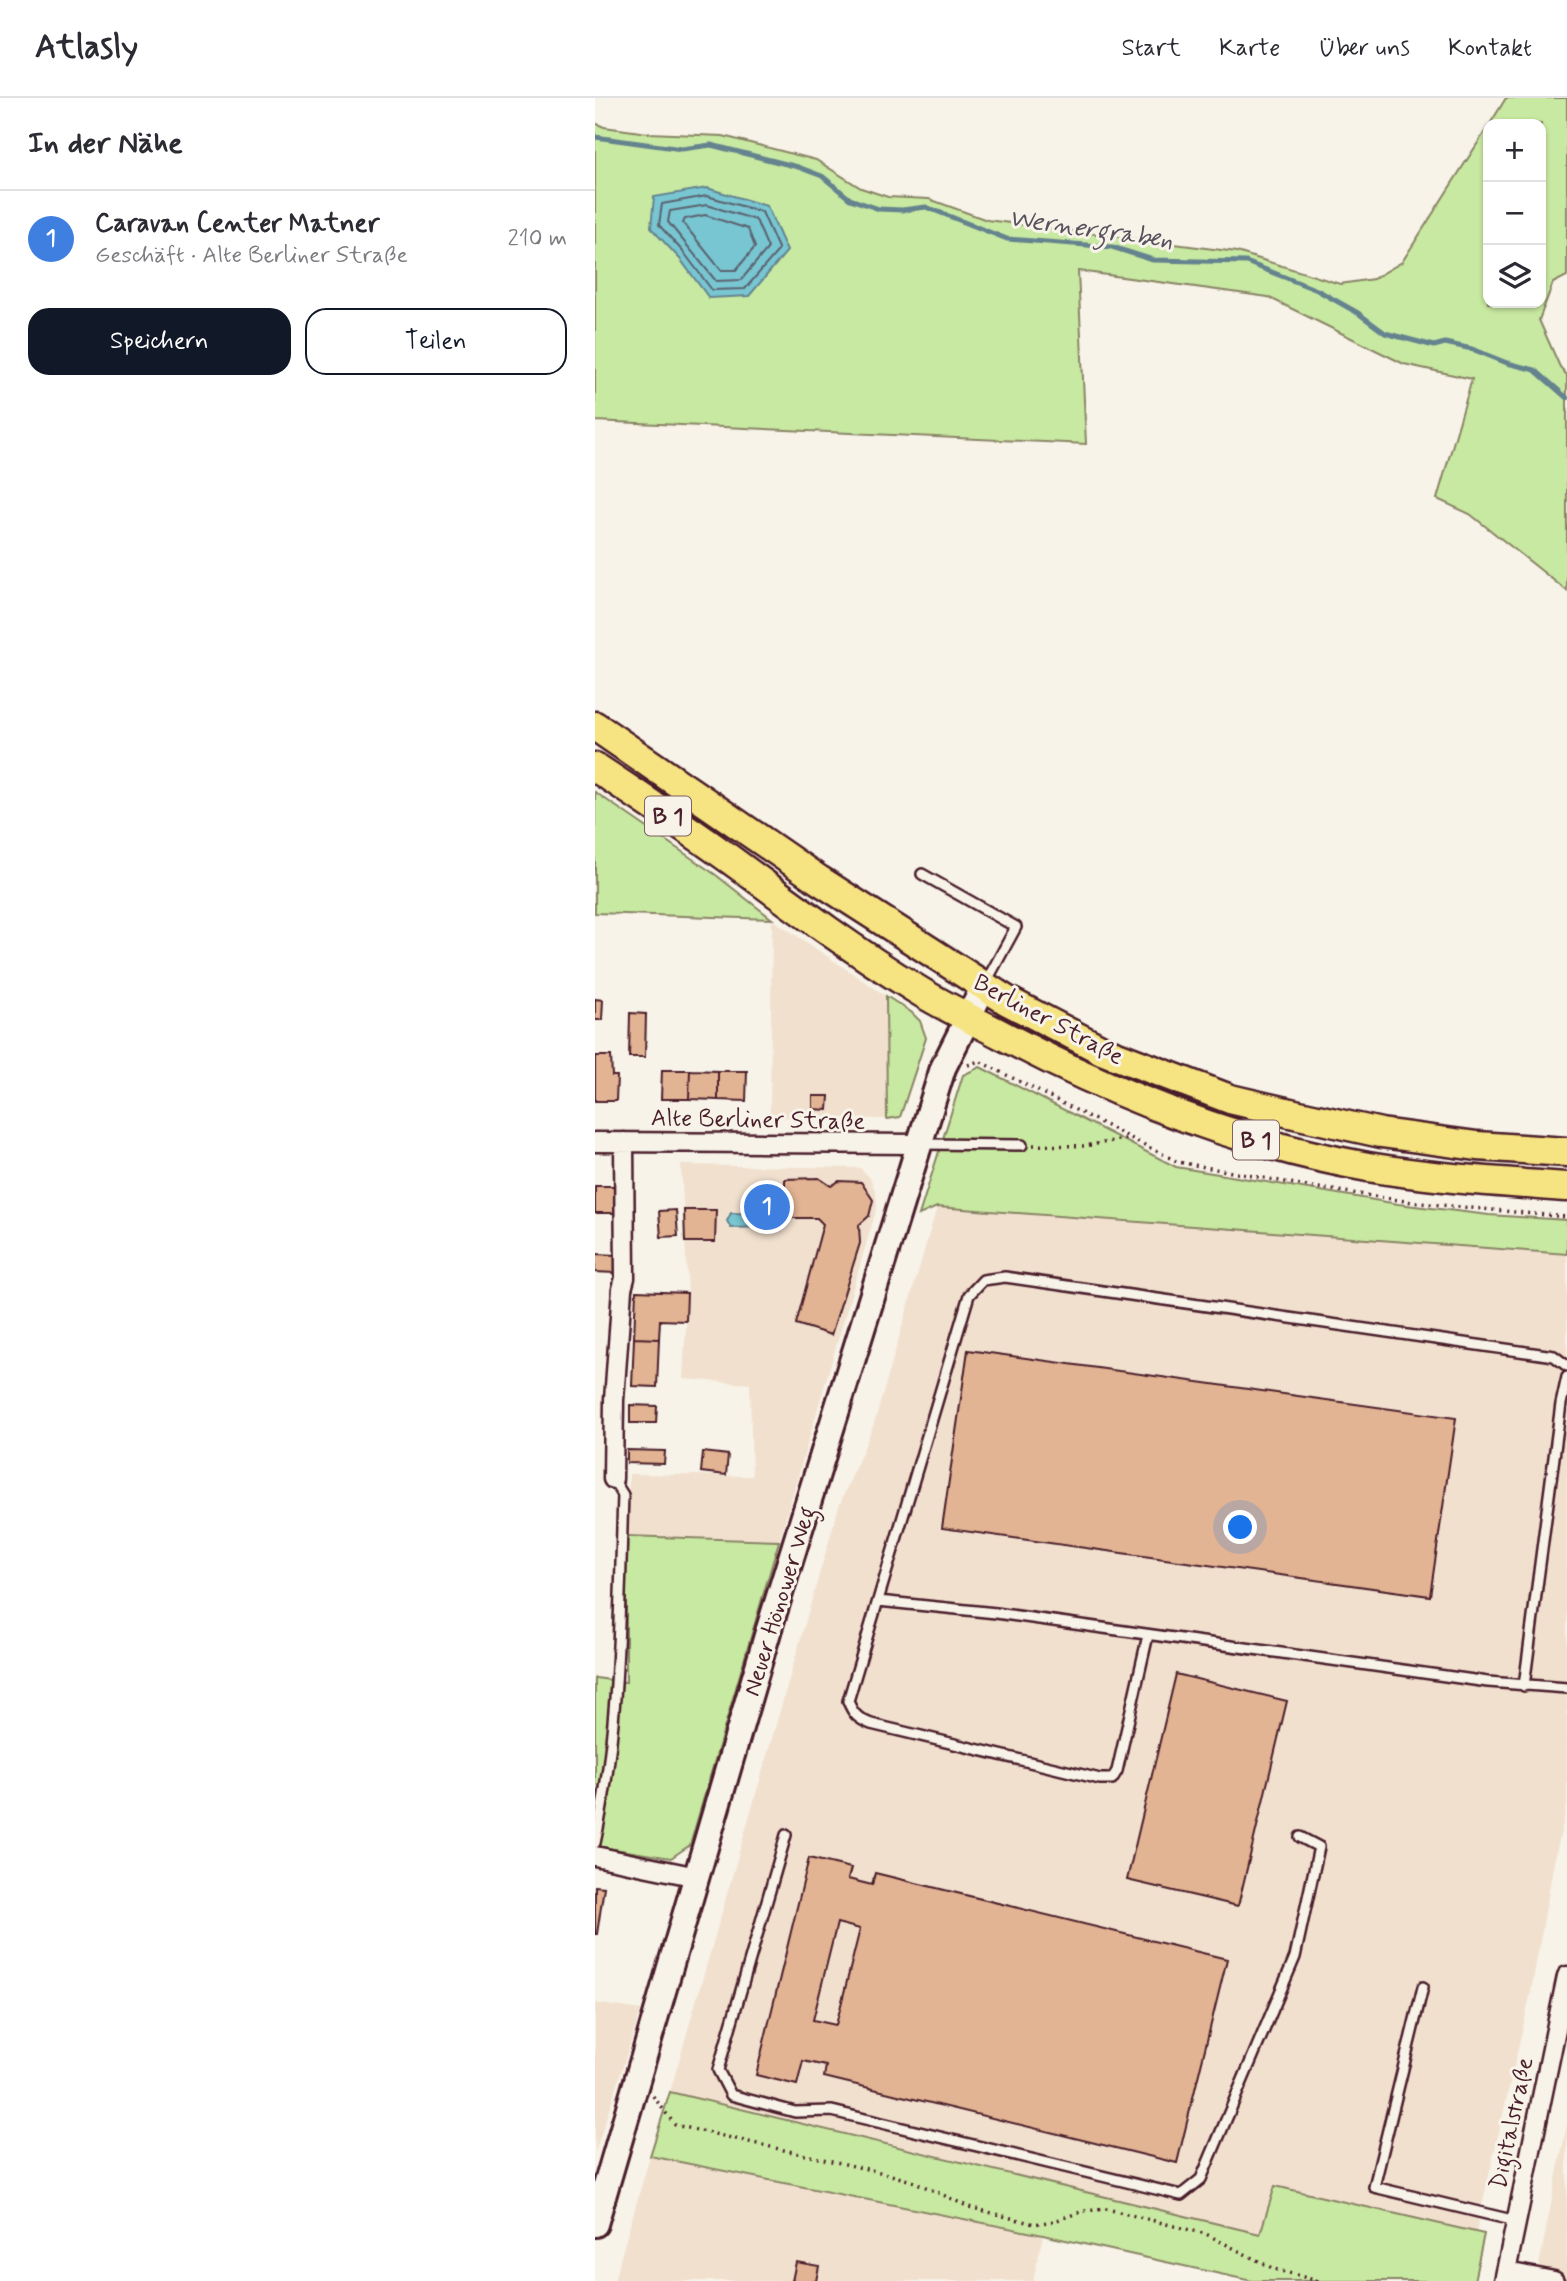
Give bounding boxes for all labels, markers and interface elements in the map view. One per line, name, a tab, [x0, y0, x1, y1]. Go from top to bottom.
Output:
text: Atlasly	[35, 26, 138, 70]
text: Start	[1121, 33, 1181, 64]
text: Karte	[1219, 33, 1280, 64]
text: Über uns	[1318, 33, 1410, 64]
text: Kontakt	[1448, 33, 1532, 64]
map controls	[1483, 119, 1546, 308]
button: +	[1483, 119, 1546, 182]
text: In der Nähe	[28, 124, 183, 163]
button: −	[1483, 182, 1546, 245]
water label: Wernergraben	[1006, 202, 1175, 261]
text: Caravan Center Matner	[95, 207, 380, 241]
text: 1	[46, 224, 56, 254]
text: 210 m	[507, 224, 567, 254]
text: Geschäft · Alte Berliner Straße	[95, 241, 408, 271]
button: layers	[1483, 245, 1546, 308]
button: Speichern	[28, 308, 291, 375]
button: Teilen	[305, 308, 567, 375]
road number: B 1	[645, 796, 691, 836]
street label: Berliner Straße	[968, 968, 1129, 1073]
street label: Alte Berliner Straße	[651, 1103, 866, 1138]
road number: B 1	[1233, 1121, 1279, 1160]
pin: 1	[744, 1181, 790, 1233]
street label: Neuer Hönower Weg	[737, 1503, 827, 1701]
your location	[1223, 1510, 1257, 1544]
street label: Digitalstraße	[1483, 2054, 1545, 2193]

